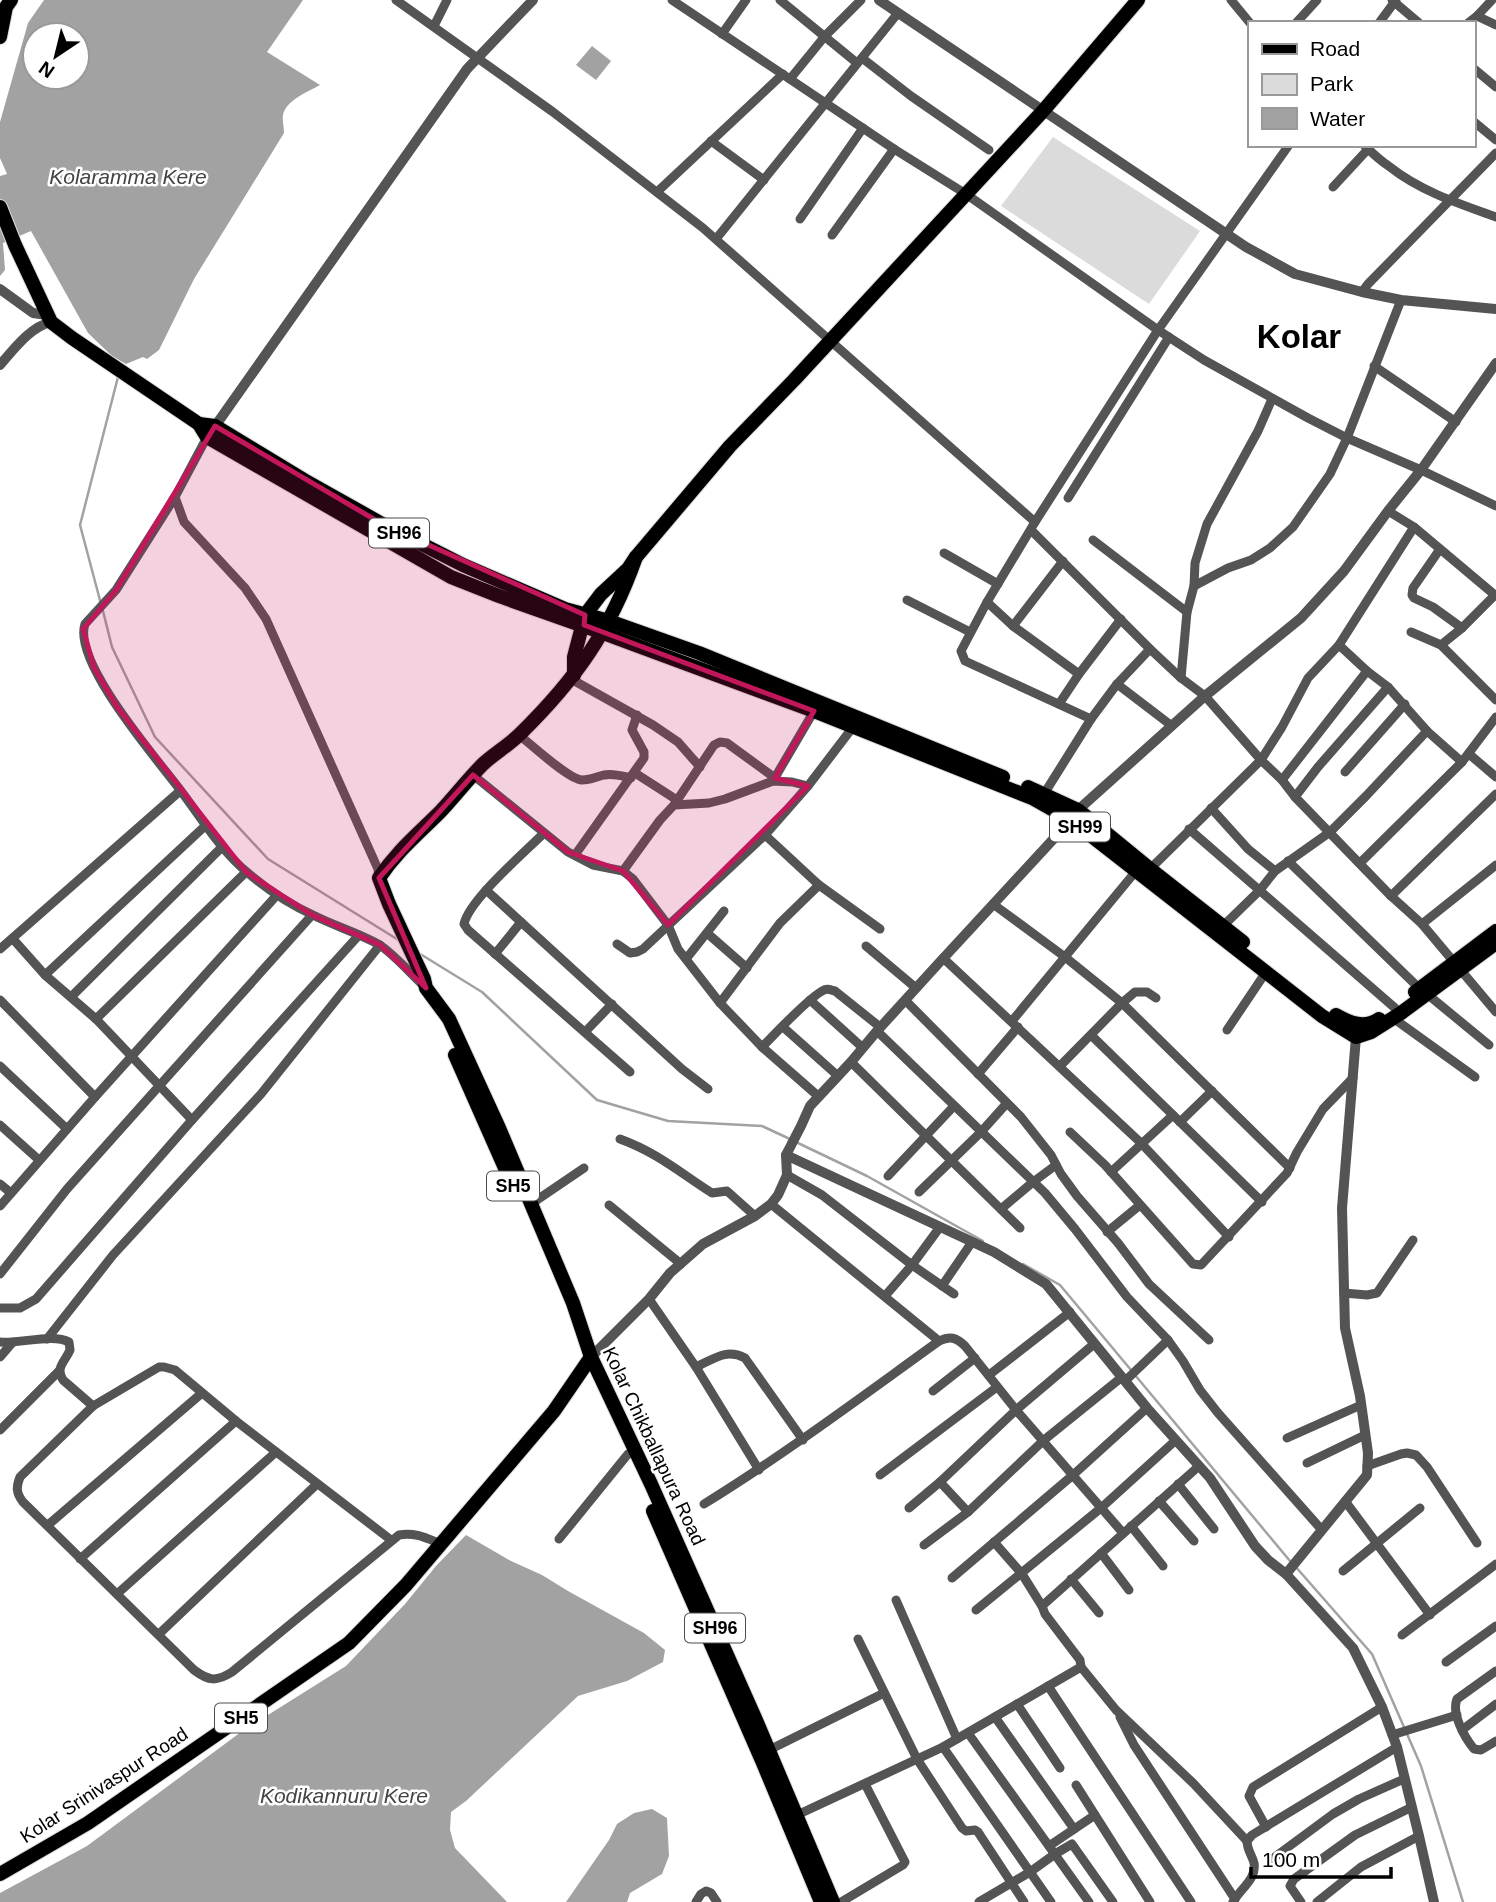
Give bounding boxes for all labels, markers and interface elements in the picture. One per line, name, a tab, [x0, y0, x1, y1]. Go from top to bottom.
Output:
north arrow	[21, 21, 91, 91]
legend	[1248, 21, 1475, 147]
text: Road	[1310, 37, 1360, 60]
text: N	[35, 57, 58, 82]
text: Park	[1310, 72, 1354, 95]
text: Water	[1310, 107, 1365, 130]
water label: Kolaramma Kere	[49, 165, 207, 188]
district label: Kolar	[1257, 318, 1341, 355]
road number: SH96	[369, 518, 429, 548]
road number: SH99	[1050, 812, 1110, 842]
road number: SH5	[487, 1171, 539, 1200]
street label: Kolar Chikballapura Road	[599, 1343, 709, 1549]
road number: SH96	[685, 1614, 745, 1643]
road number: SH5	[215, 1703, 267, 1732]
street label: Kolar Srinivaspur Road	[16, 1723, 192, 1847]
water label: Kodikannuru Kere	[260, 1784, 428, 1807]
scale bar	[1251, 1836, 1391, 1880]
text: 100 m	[1262, 1848, 1320, 1871]

